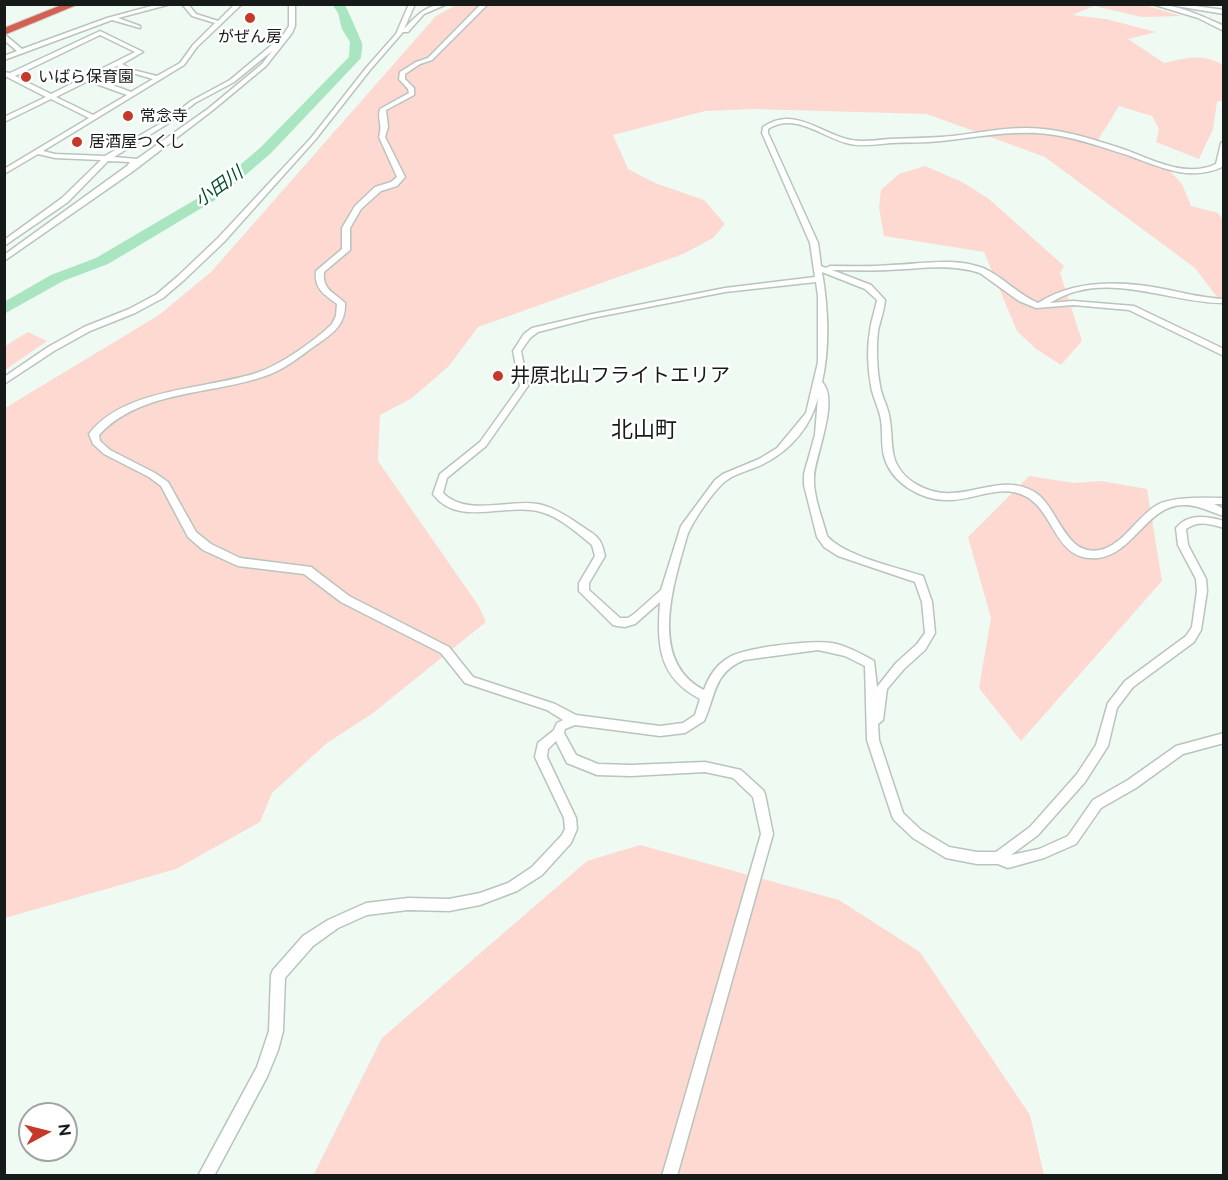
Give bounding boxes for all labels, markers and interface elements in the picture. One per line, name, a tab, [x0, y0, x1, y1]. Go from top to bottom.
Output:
marker: がぜん房	[243, 11, 257, 25]
place label: がぜん房	[218, 27, 282, 47]
place label: いばら保育園	[38, 67, 134, 87]
marker: いばら保育園	[19, 70, 33, 84]
place label: 常念寺	[140, 106, 188, 126]
marker: 常念寺	[121, 109, 135, 123]
place label: 居酒屋つくし	[89, 132, 185, 152]
marker: 居酒屋つくし	[70, 135, 84, 149]
water label: 小田川	[191, 162, 247, 212]
place label: 井原北山フライトエリア	[510, 364, 730, 388]
marker: 井原北山フライトエリア	[491, 369, 505, 383]
district label: 北山町	[611, 417, 677, 443]
north arrow	[18, 1102, 78, 1162]
text: N	[54, 1123, 75, 1137]

